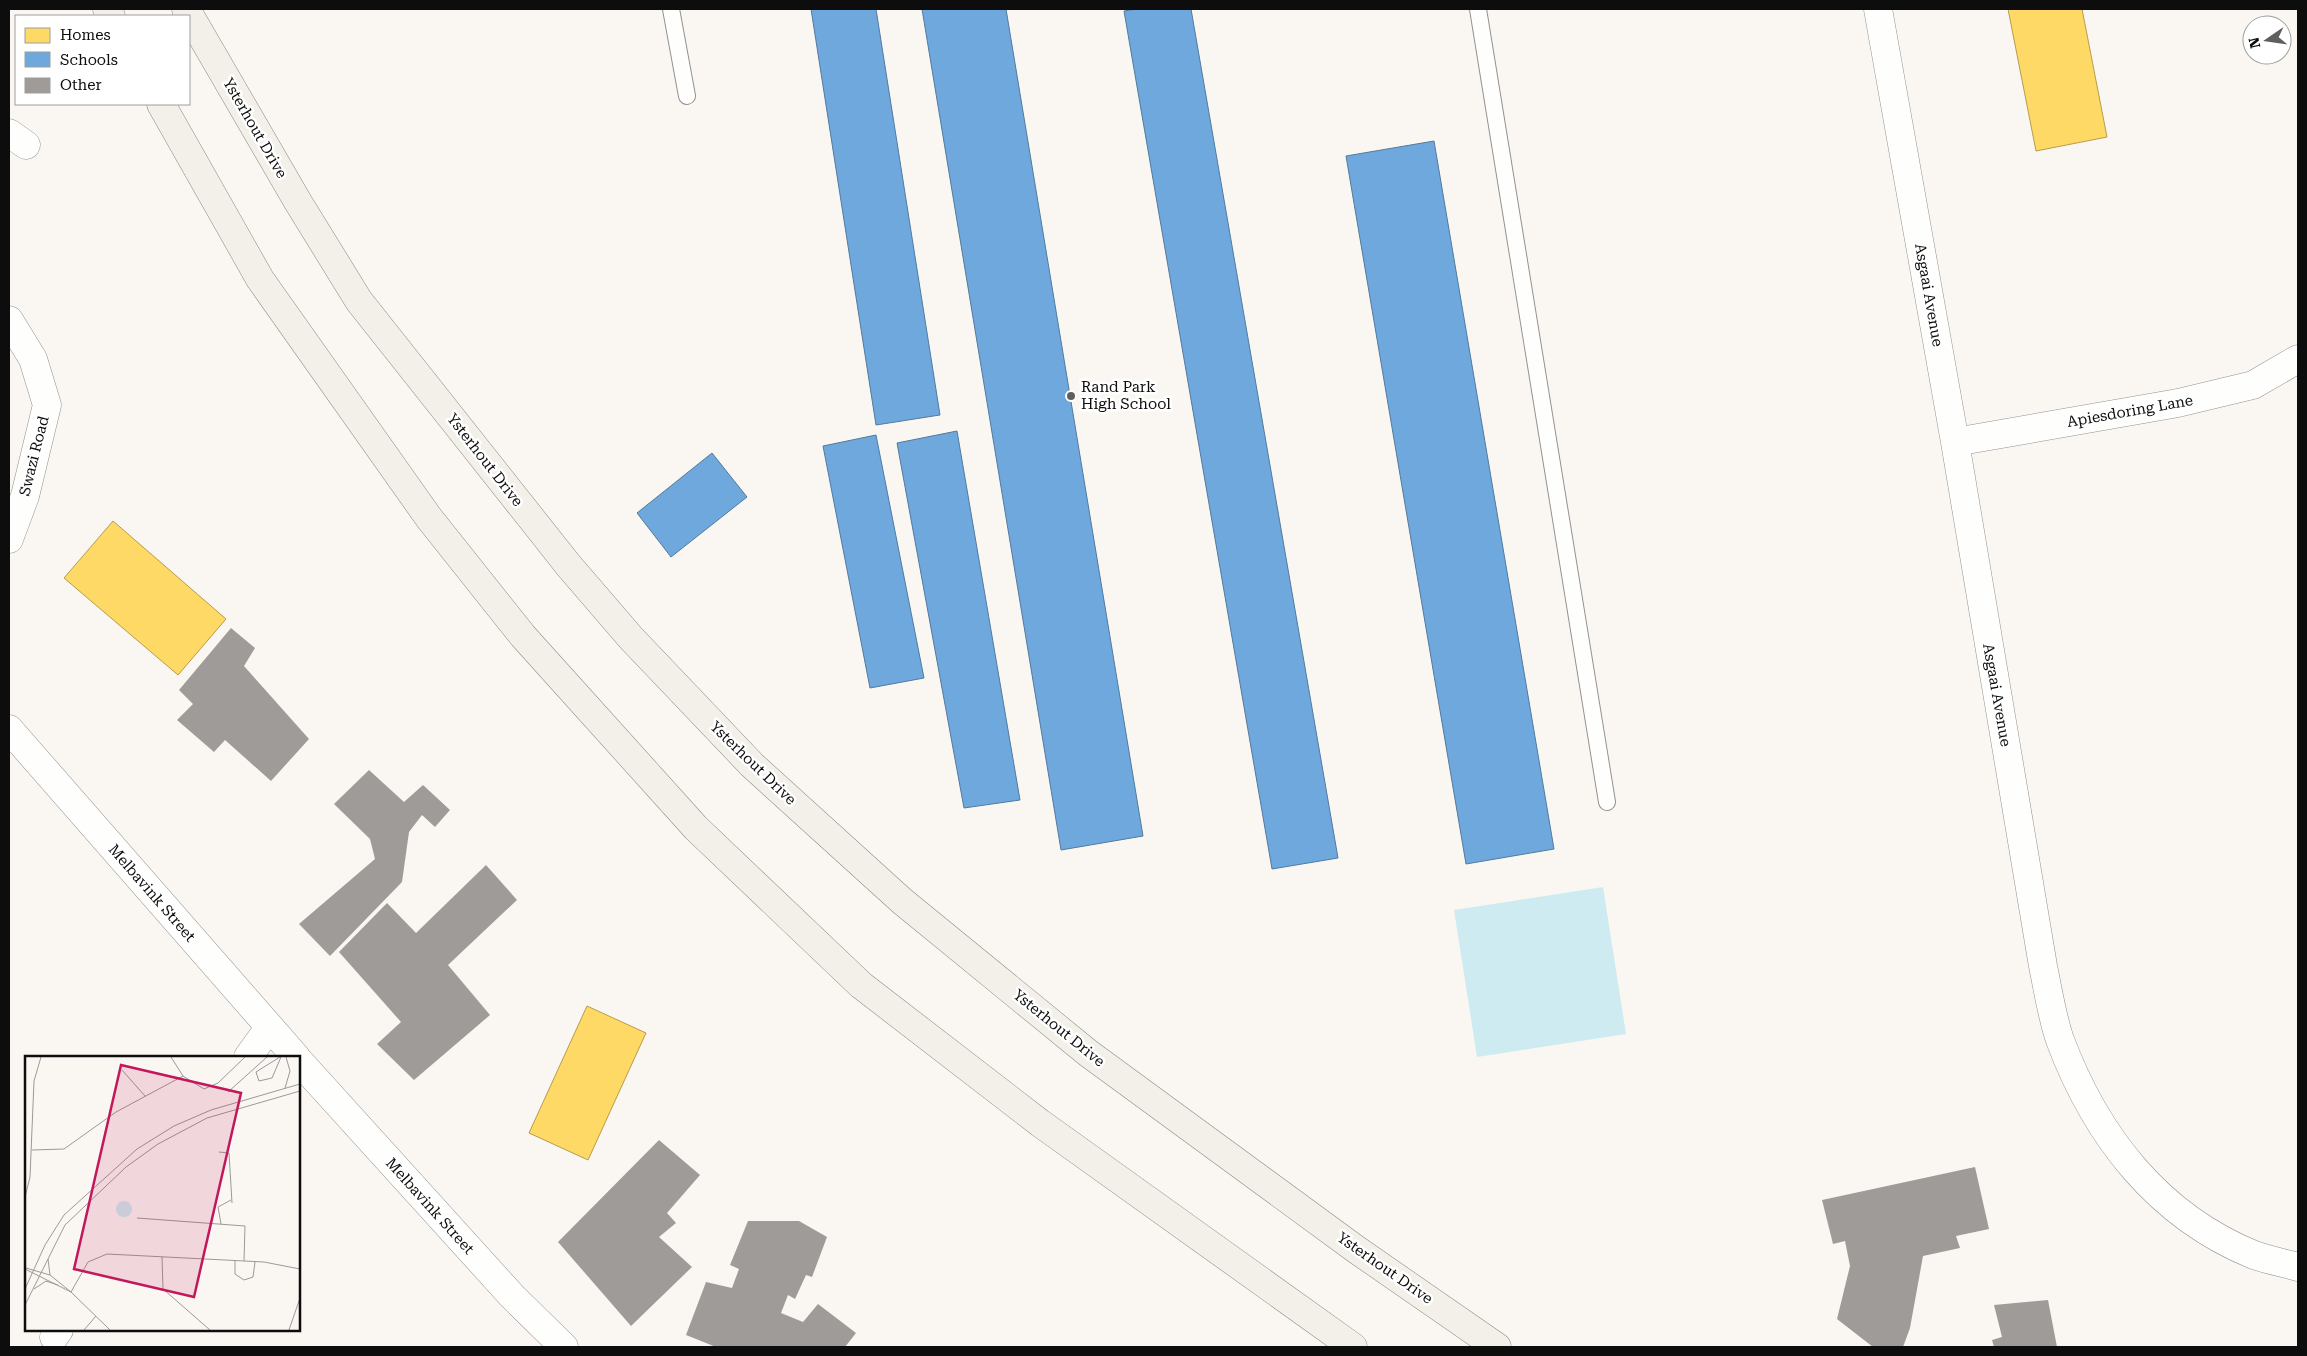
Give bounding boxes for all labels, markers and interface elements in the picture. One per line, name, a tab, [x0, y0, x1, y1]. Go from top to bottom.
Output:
legend	[15, 15, 190, 105]
north arrow	[2242, 15, 2292, 65]
text: Homes	[60, 26, 111, 44]
text: N	[2245, 36, 2263, 50]
text: Schools	[60, 51, 118, 69]
street label: Ysterhout Drive	[219, 75, 291, 181]
text: Other	[60, 76, 102, 94]
street label: Asgaai Avenue	[1911, 242, 1947, 348]
place label: Rand Park High School	[1081, 378, 1171, 413]
marker: Rand Park High School	[1065, 390, 1077, 402]
street label: Apiesdoring Lane	[2066, 391, 2194, 431]
street label: Ysterhout Drive	[443, 410, 527, 510]
street label: Swazi Road	[15, 414, 53, 498]
street label: Asgaai Avenue	[1979, 642, 2015, 748]
street label: Ysterhout Drive	[706, 717, 800, 809]
street label: Melbavink Street	[105, 841, 200, 946]
street label: Ysterhout Drive	[1009, 985, 1109, 1071]
inset map	[25, 1056, 300, 1331]
street label: Melbavink Street	[382, 1154, 478, 1258]
street label: Ysterhout Drive	[1334, 1228, 1436, 1308]

